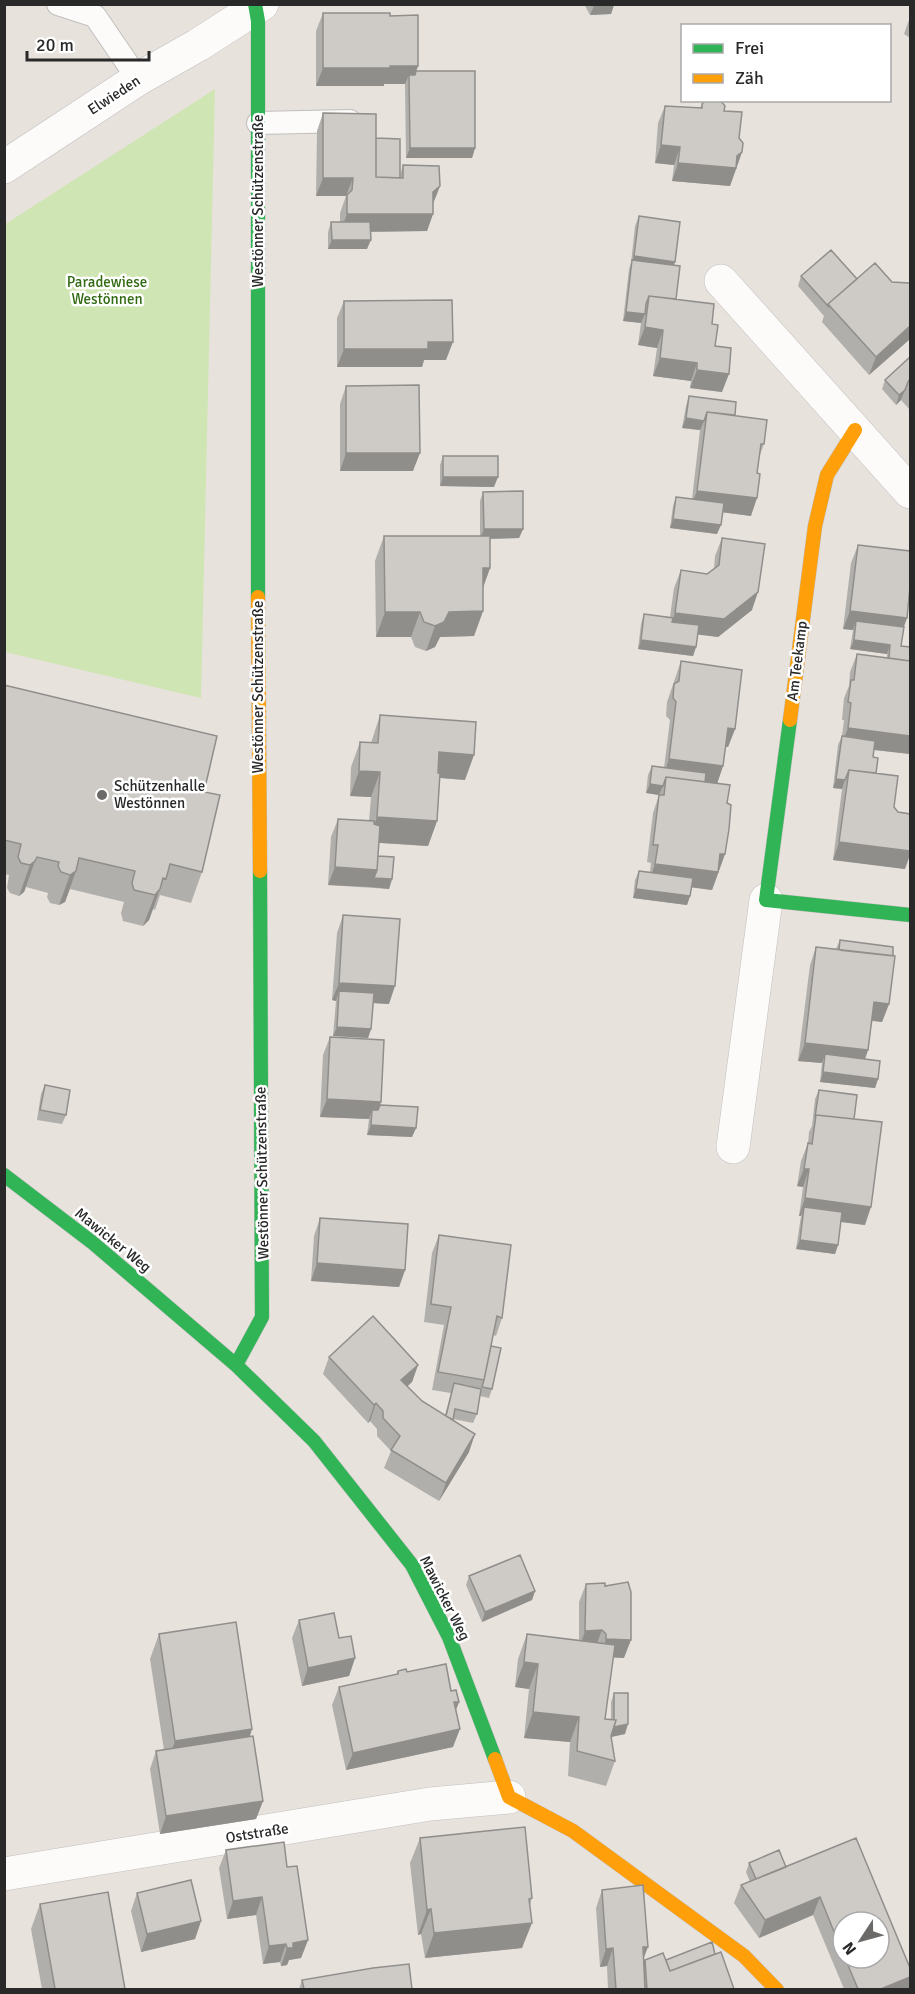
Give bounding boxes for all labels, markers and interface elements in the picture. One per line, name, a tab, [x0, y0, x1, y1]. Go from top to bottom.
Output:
scale bar	[27, 24, 148, 62]
legend	[681, 24, 891, 102]
text: 20 m	[36, 34, 74, 56]
text: Frei	[735, 37, 764, 59]
text: Zäh	[735, 67, 764, 89]
street label: Elwieden	[84, 71, 144, 119]
street label: Westönner Schützenstraße	[249, 115, 267, 288]
park label: Paradewiese Westönnen	[67, 273, 147, 308]
street label: Westönner Schützenstraße	[249, 601, 267, 774]
street label: Am Teekamp	[783, 620, 811, 702]
place label: Schützenhalle Westönnen	[114, 777, 205, 812]
marker: Schützenhalle Westönnen	[95, 788, 109, 802]
street label: Westönner Schützenstraße	[251, 1086, 273, 1260]
street label: Mawicker Weg	[71, 1204, 155, 1276]
street label: Mawicker Weg	[416, 1553, 474, 1644]
street label: Oststraße	[224, 1819, 290, 1847]
north arrow	[831, 1910, 891, 1970]
text: N	[838, 1938, 861, 1959]

